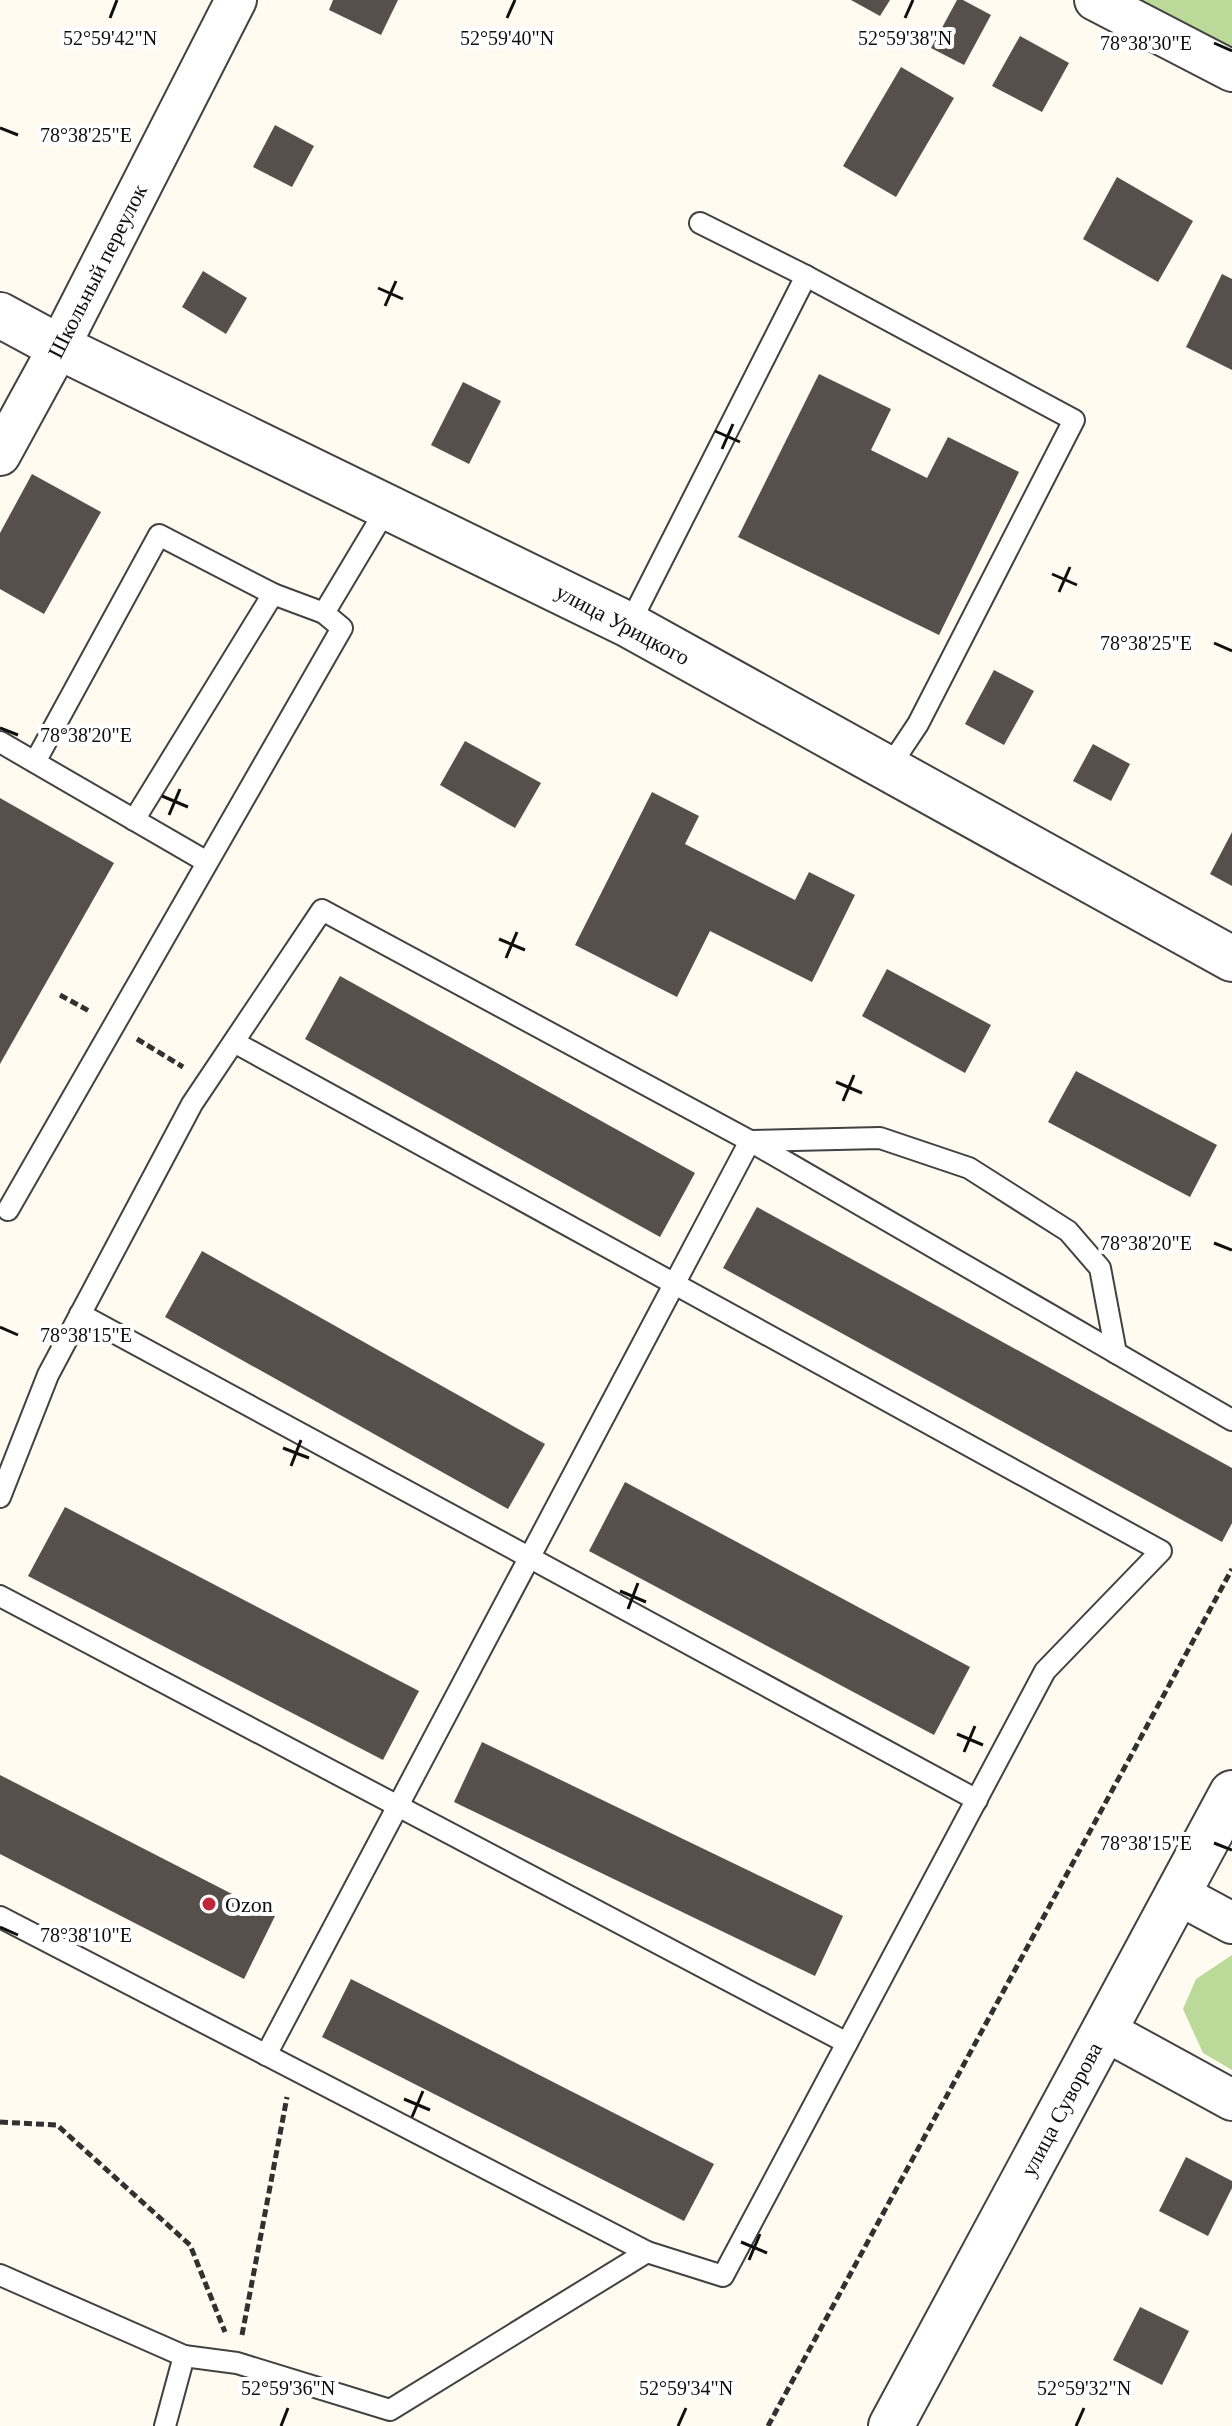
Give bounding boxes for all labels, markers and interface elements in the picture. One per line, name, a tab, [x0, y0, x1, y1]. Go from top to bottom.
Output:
text: 52°59'42"N	[63, 27, 157, 49]
text: 52°59'40"N	[460, 27, 554, 49]
text: 52°59'38"N	[858, 27, 952, 49]
text: 78°38'30"E	[1100, 32, 1192, 54]
text: 78°38'25"E	[40, 124, 132, 146]
street label: Школьный переулок	[43, 180, 152, 362]
street label: улица Урицкого	[552, 579, 694, 670]
text: 78°38'25"E	[1100, 632, 1192, 654]
text: 78°38'20"E	[40, 724, 132, 746]
text: 78°38'20"E	[1100, 1232, 1192, 1254]
text: 78°38'15"E	[40, 1324, 132, 1346]
text: 78°38'15"E	[1100, 1832, 1192, 1854]
place label: Ozon	[225, 1892, 273, 1917]
marker: Ozon	[200, 1895, 218, 1913]
text: 78°38'10"E	[40, 1924, 132, 1946]
street label: улица Суворова	[1016, 2038, 1107, 2180]
text: 52°59'36"N	[241, 2377, 335, 2399]
text: 52°59'34"N	[639, 2377, 733, 2399]
text: 52°59'32"N	[1037, 2377, 1131, 2399]

